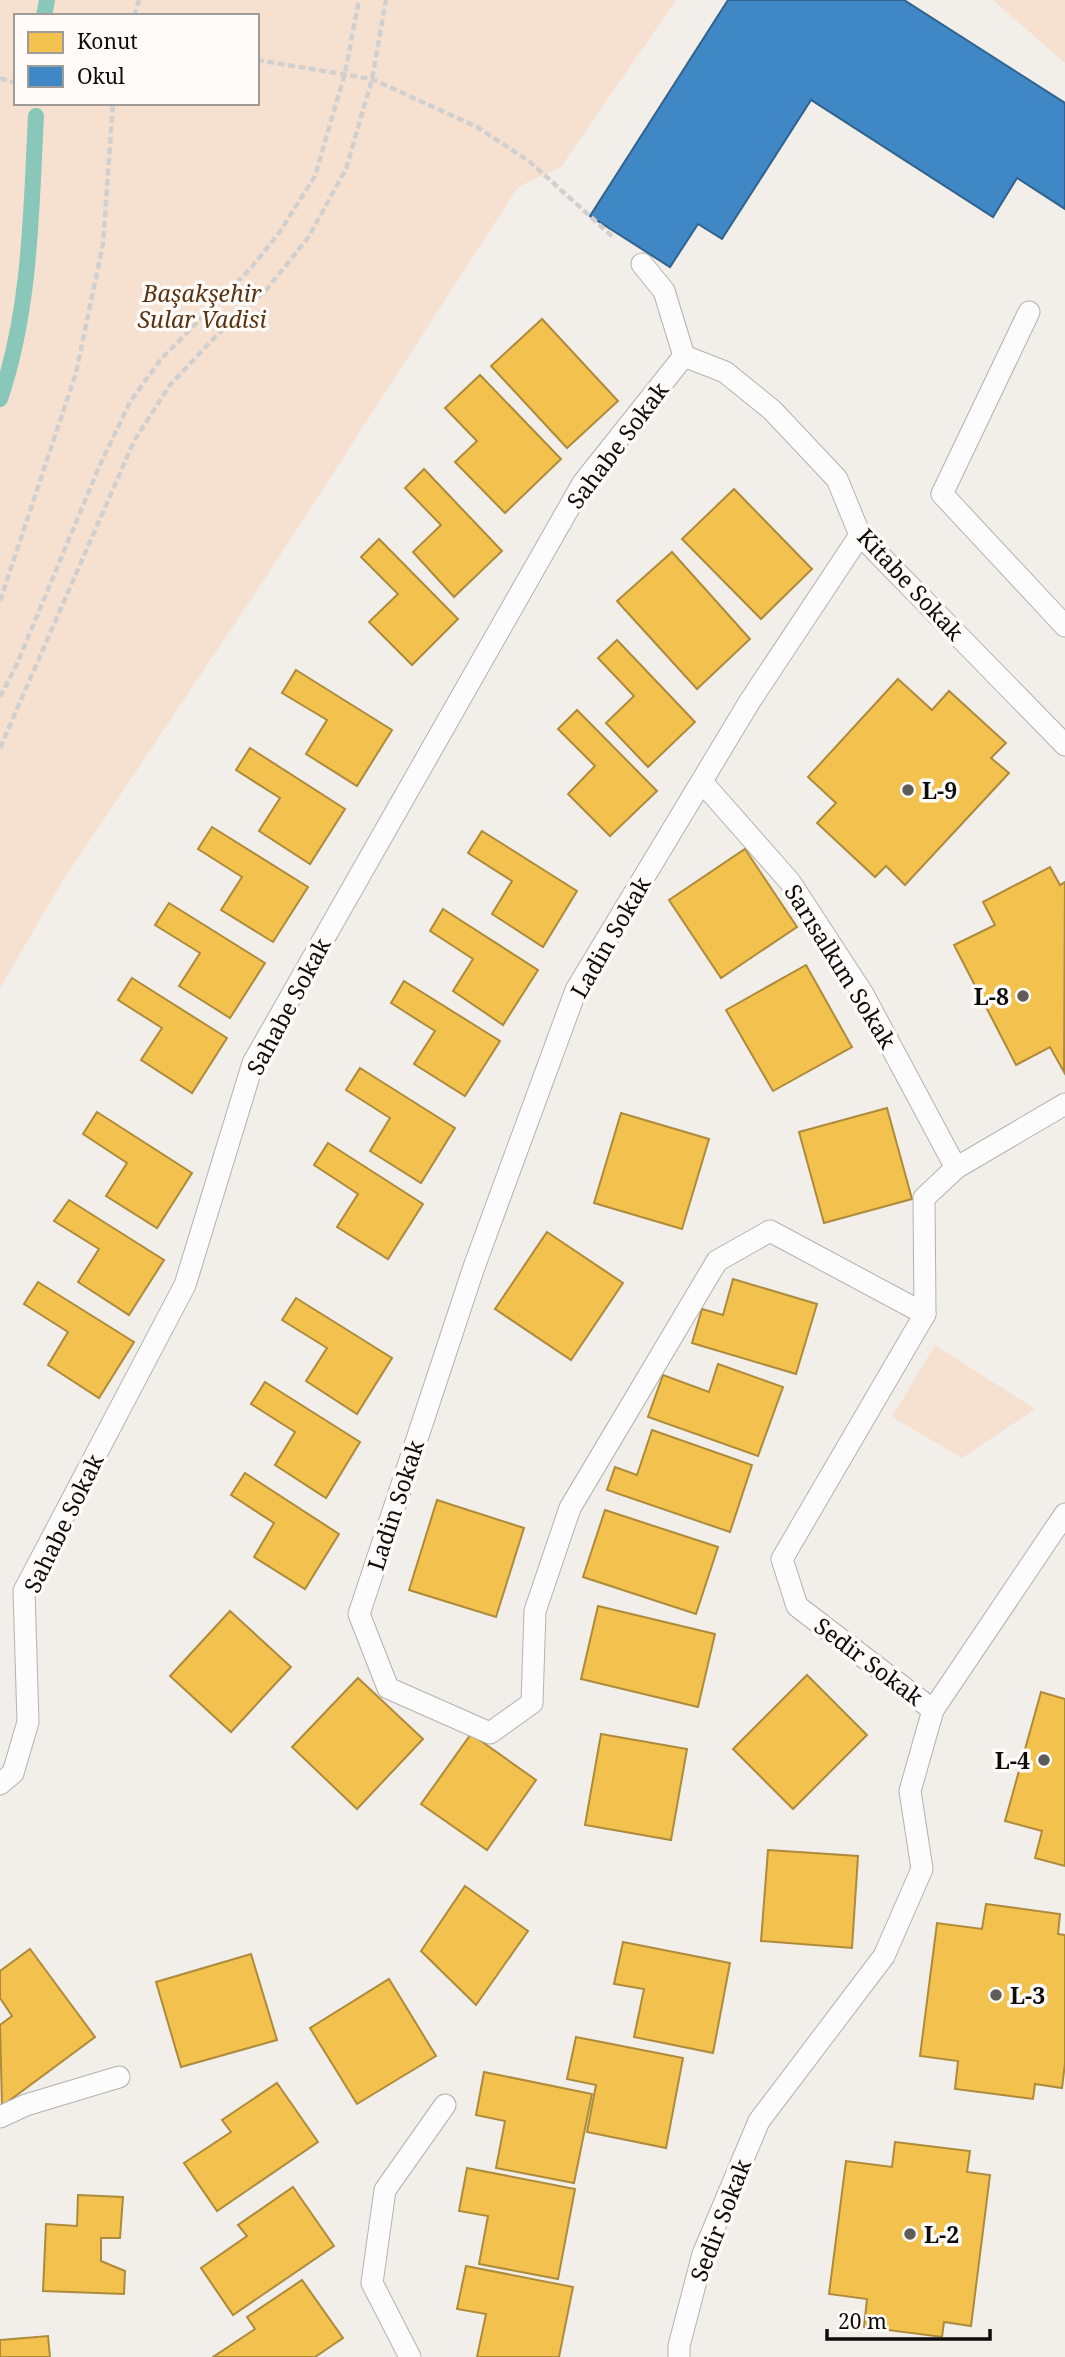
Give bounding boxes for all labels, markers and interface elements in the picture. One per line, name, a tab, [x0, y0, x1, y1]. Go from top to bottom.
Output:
legend	[14, 14, 259, 105]
text: Konut	[77, 27, 138, 55]
text: Okul	[77, 62, 125, 90]
park label: Başakşehir Sular Vadisi	[138, 277, 266, 335]
street label: Sahabe Sokak	[559, 375, 676, 515]
street label: Kitabe Sokak	[851, 521, 972, 647]
place label: L-9	[922, 774, 957, 806]
marker: L-9	[900, 782, 916, 798]
street label: Ladin Sokak	[562, 870, 658, 1004]
street label: Sarısalkım Sokak	[778, 878, 905, 1055]
street label: Sahabe Sokak	[238, 931, 338, 1080]
place label: L-8	[974, 980, 1009, 1012]
marker: L-8	[1015, 988, 1031, 1004]
street label: Ladin Sokak	[359, 1435, 431, 1574]
street label: Sahabe Sokak	[16, 1448, 111, 1598]
street label: Sedir Sokak	[808, 1609, 930, 1713]
place label: L-4	[995, 1744, 1030, 1776]
marker: L-4	[1036, 1752, 1052, 1768]
place label: L-3	[1010, 1979, 1045, 2011]
marker: L-3	[988, 1987, 1004, 2003]
street label: Sedir Sokak	[682, 2154, 758, 2286]
place label: L-2	[924, 2218, 959, 2250]
marker: L-2	[902, 2226, 918, 2242]
scale bar	[827, 2298, 990, 2342]
text: 20 m	[838, 2307, 887, 2335]

